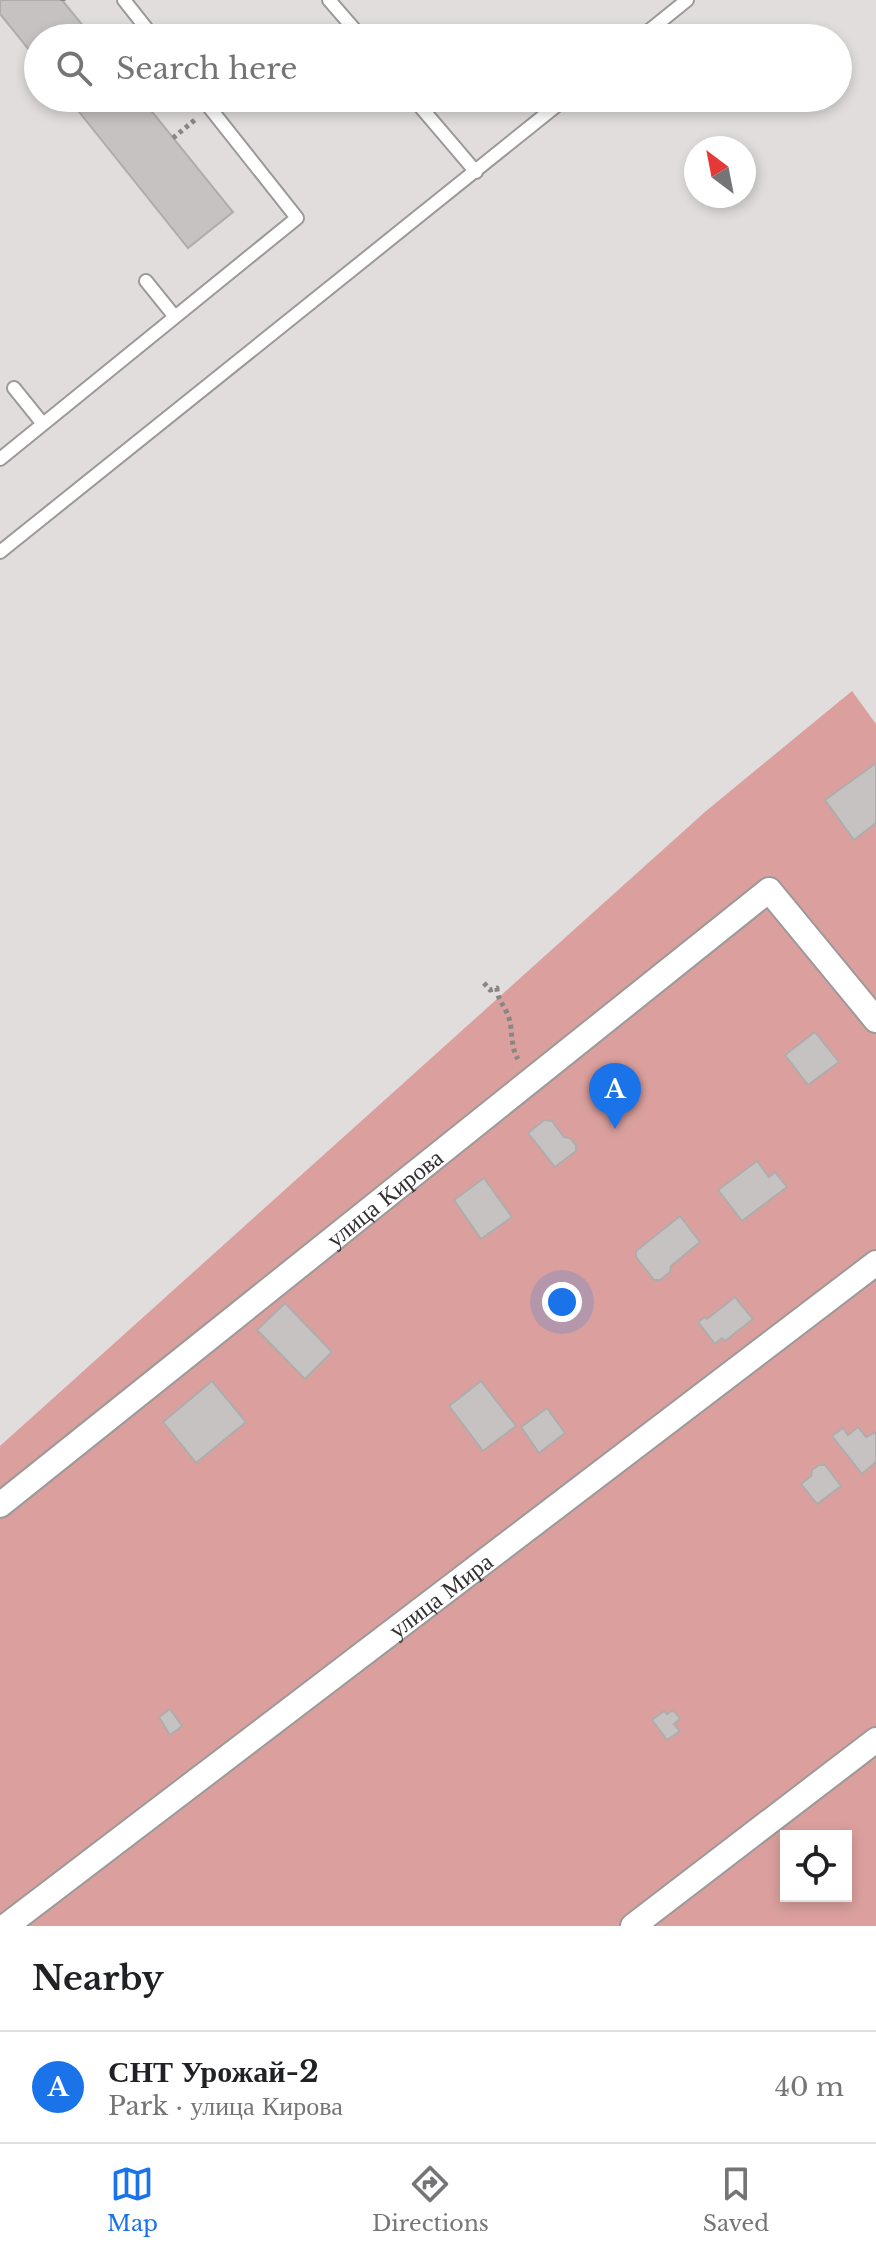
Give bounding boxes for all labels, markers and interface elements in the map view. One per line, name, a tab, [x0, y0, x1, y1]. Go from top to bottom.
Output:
search box	[24, 24, 852, 112]
icon: search	[52, 46, 96, 90]
text: Search here	[116, 50, 297, 87]
north arrow	[684, 136, 756, 208]
pin: A	[589, 1063, 641, 1129]
street label: улица Кирова	[320, 1142, 449, 1253]
your location	[542, 1282, 582, 1322]
street label: улица Мира	[383, 1546, 498, 1644]
map controls	[780, 1830, 852, 1902]
button: locate	[780, 1830, 852, 1902]
text: Nearby	[32, 1957, 164, 1999]
text: СНТ Урожай-2	[108, 2053, 319, 2090]
text: A	[47, 2071, 69, 2103]
text: 40 m	[775, 2071, 844, 2103]
text: Park · улица Кирова	[108, 2090, 343, 2122]
tab: Map	[107, 2162, 158, 2237]
tab: Directions	[372, 2162, 489, 2237]
tab: Saved	[703, 2162, 769, 2237]

